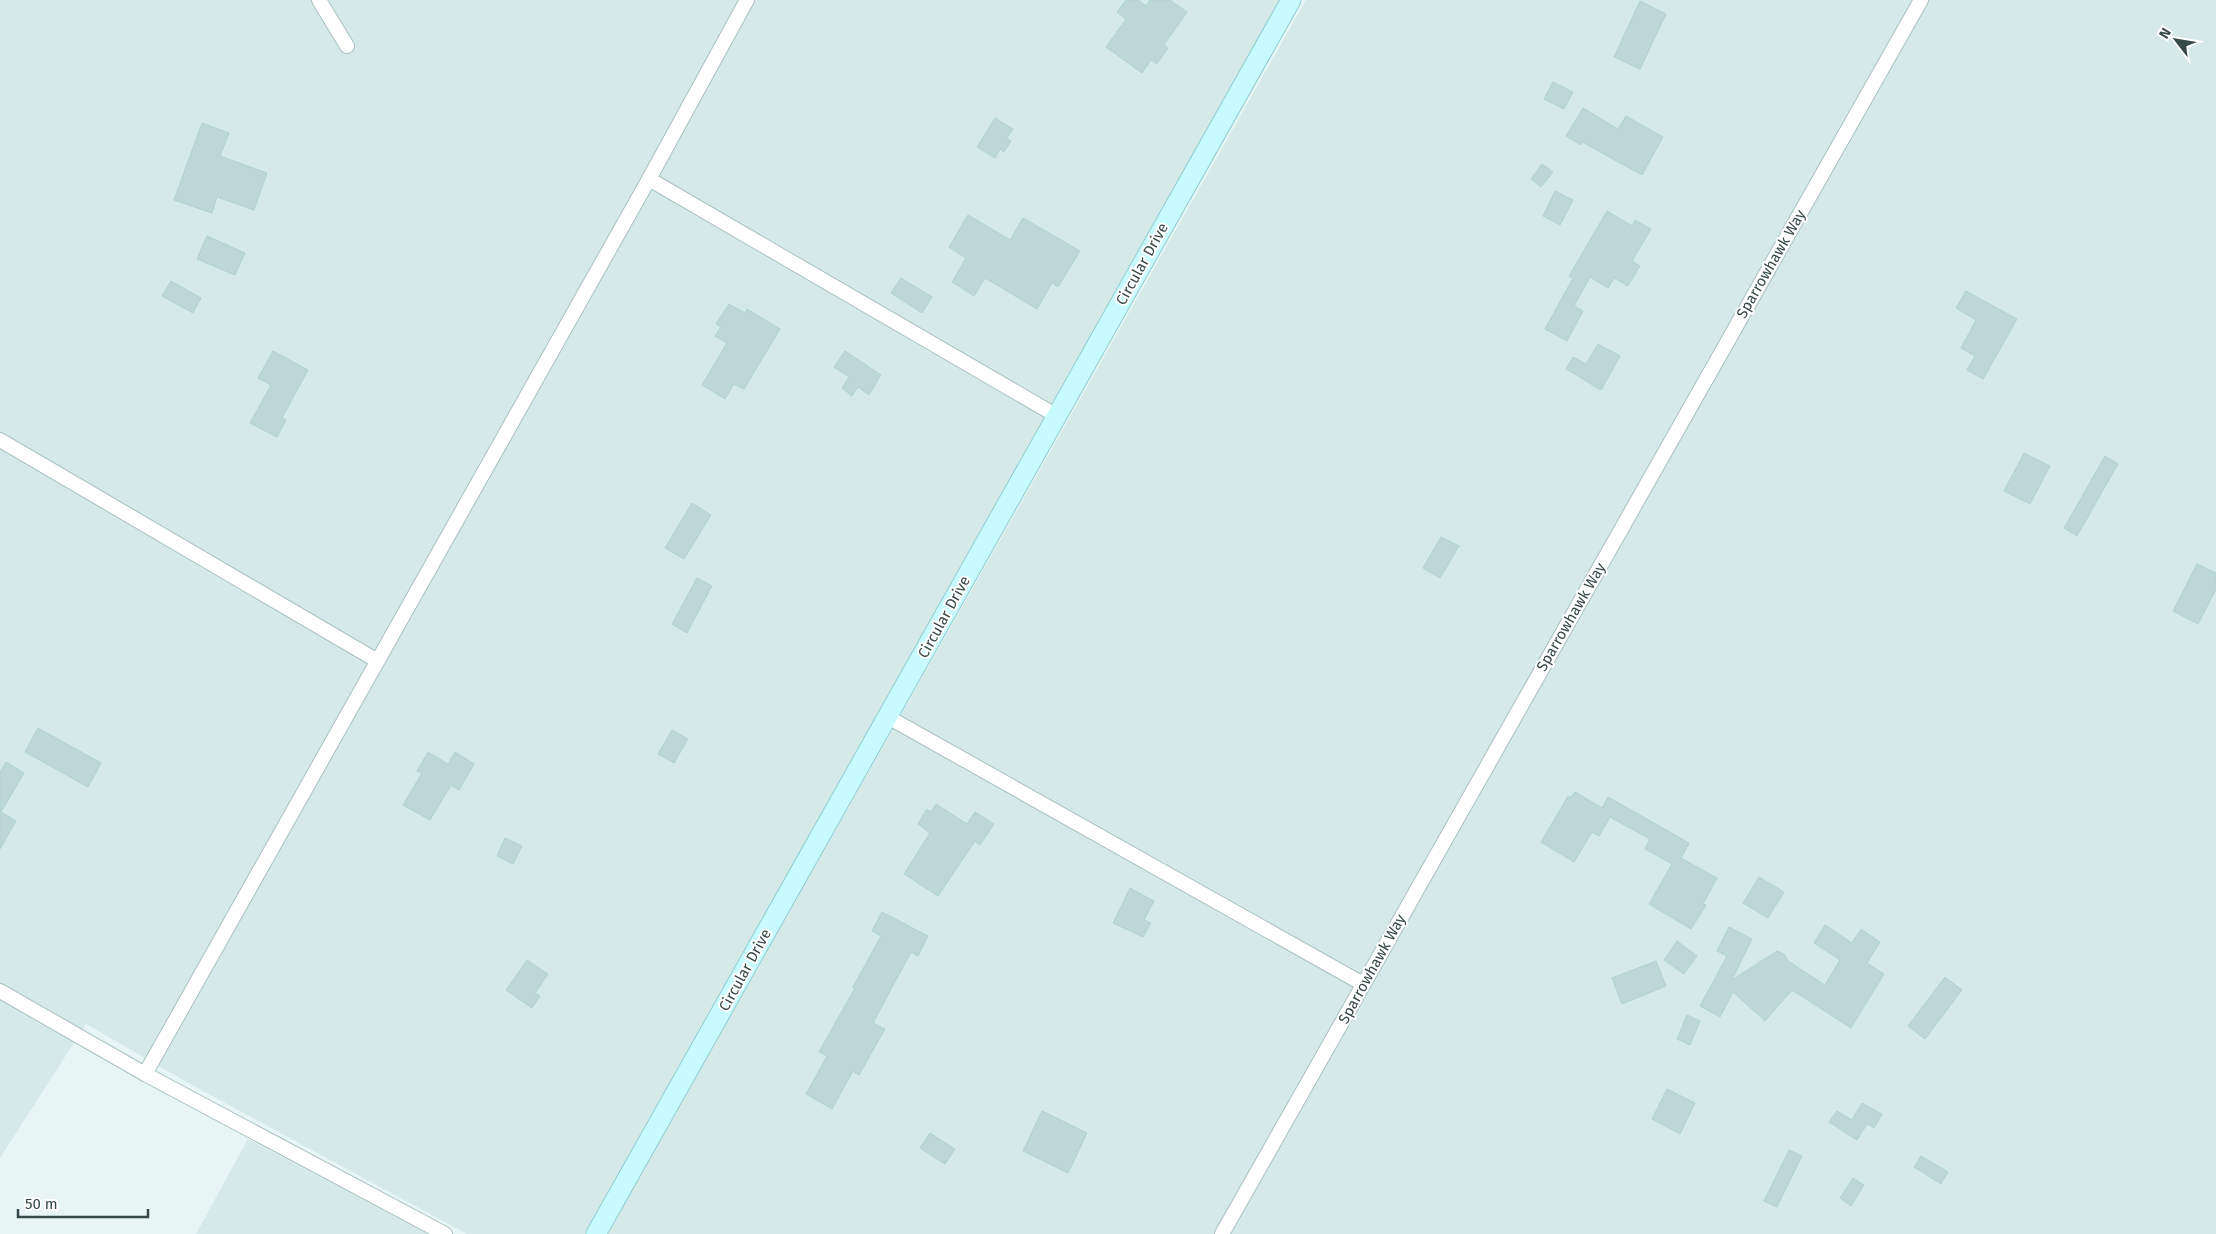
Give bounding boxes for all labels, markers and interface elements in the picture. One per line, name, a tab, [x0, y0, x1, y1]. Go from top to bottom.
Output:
north arrow	[2151, 15, 2201, 65]
text: N	[2156, 25, 2175, 42]
street label: Sparrowhawk Way	[1733, 206, 1810, 321]
street label: Circular Drive	[1112, 220, 1172, 308]
street label: Sparrowhawk Way	[1533, 559, 1610, 674]
street label: Circular Drive	[914, 573, 974, 661]
street label: Sparrowhawk Way	[1334, 911, 1410, 1027]
street label: Circular Drive	[715, 926, 775, 1014]
scale bar	[18, 1186, 148, 1218]
text: 50 m	[25, 1195, 58, 1213]

